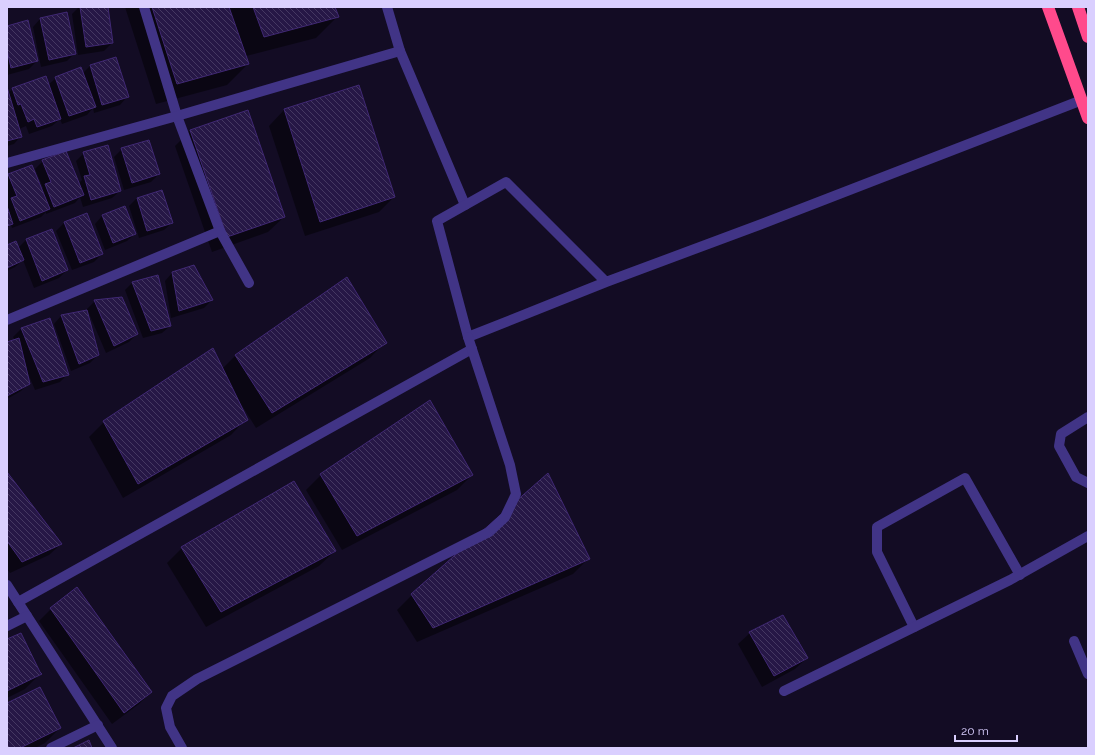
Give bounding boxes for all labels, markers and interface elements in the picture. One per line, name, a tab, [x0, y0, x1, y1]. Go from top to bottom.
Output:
scale bar	[955, 717, 1017, 743]
text: 20 m	[961, 724, 989, 738]

